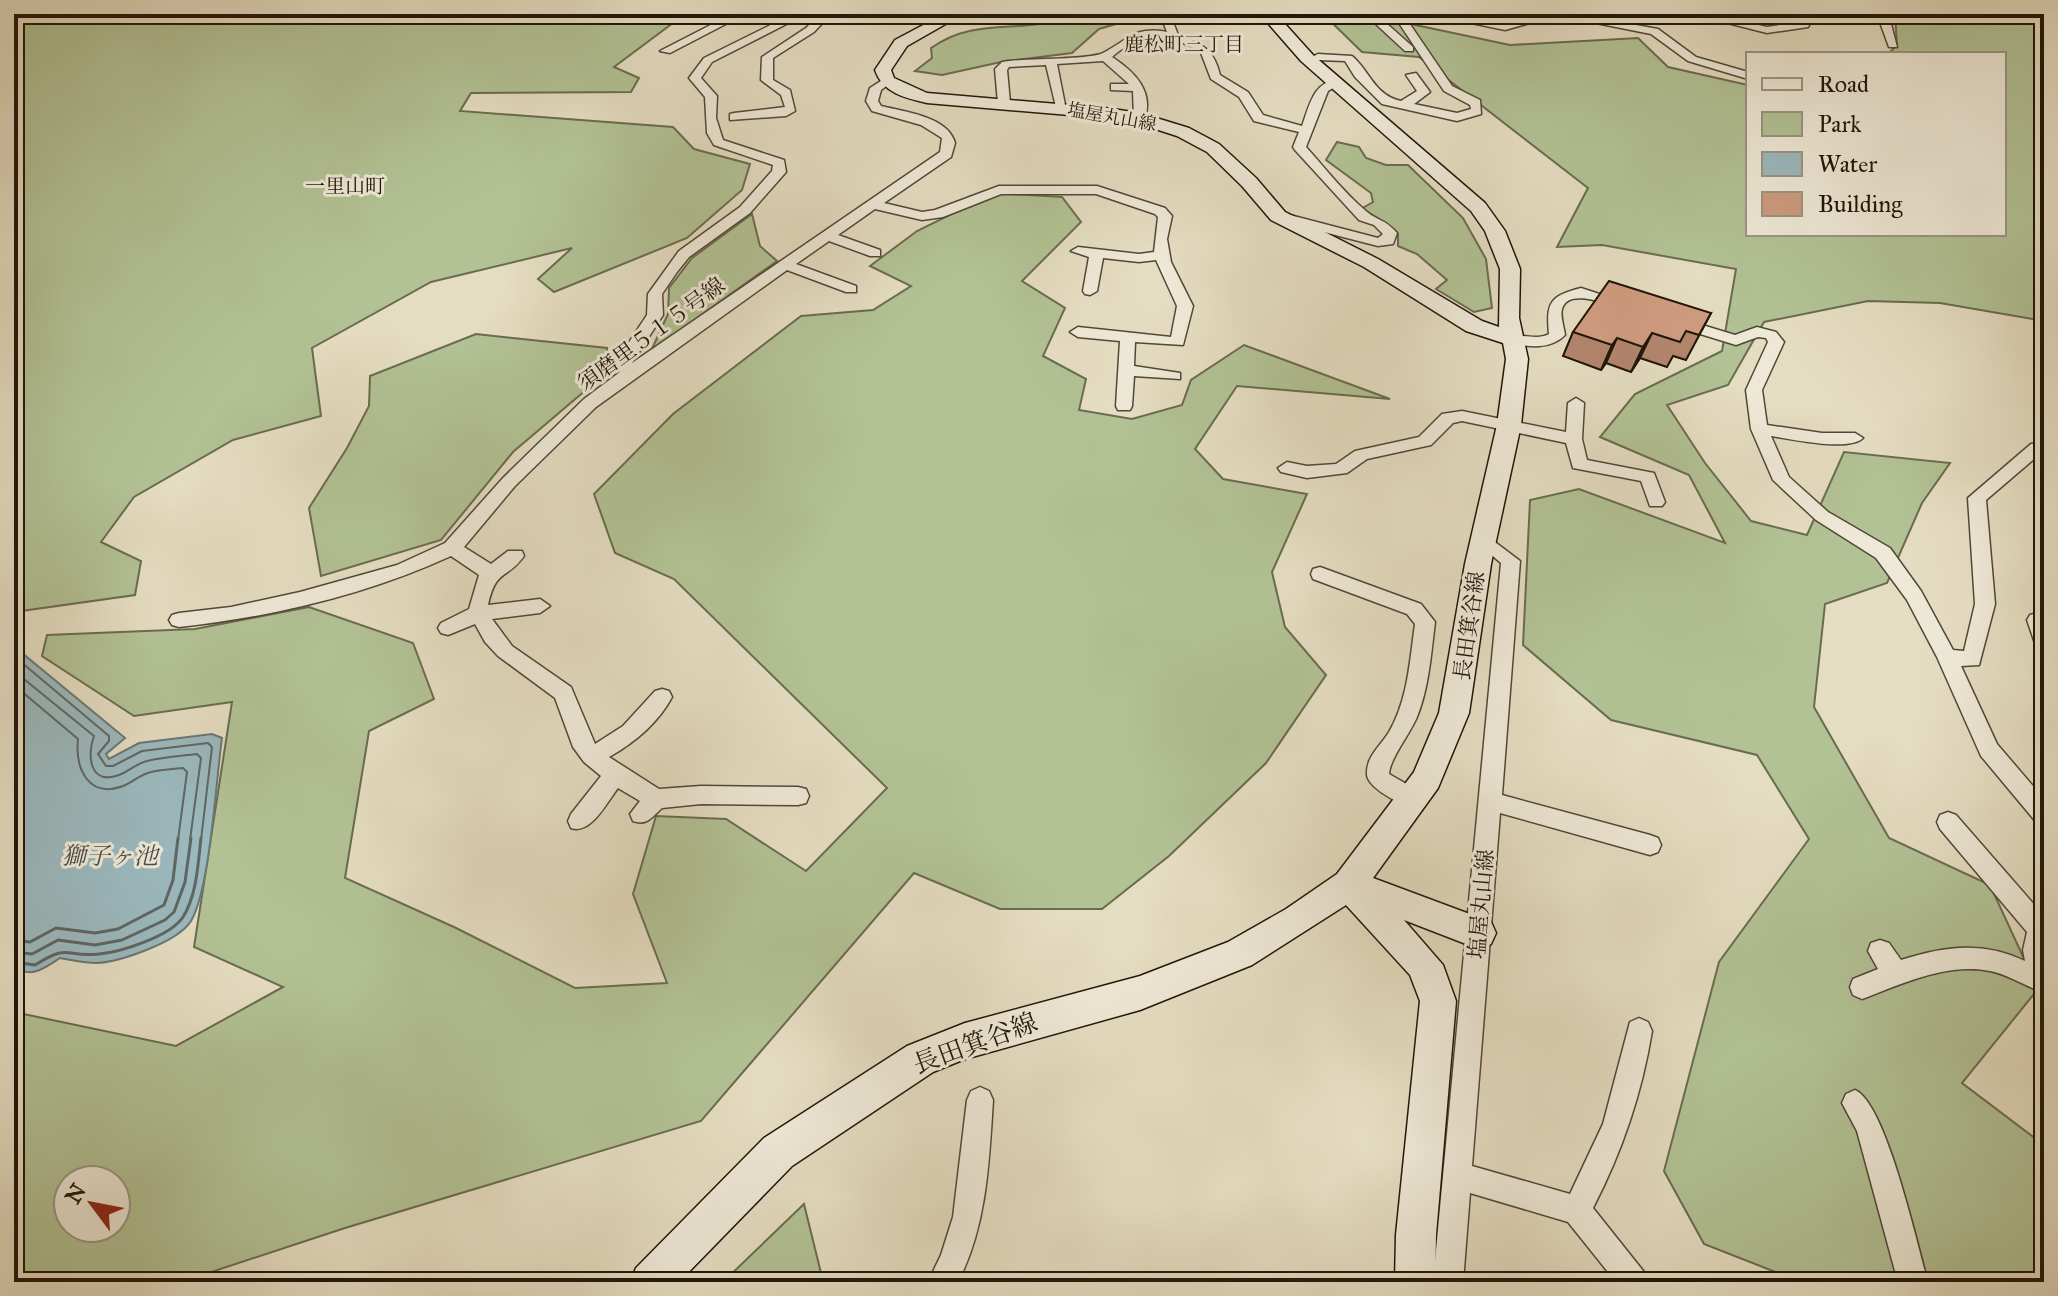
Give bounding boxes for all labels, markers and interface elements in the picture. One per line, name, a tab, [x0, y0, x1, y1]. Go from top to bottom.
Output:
district label: 鹿松町三丁目	[1124, 32, 1244, 56]
legend	[1746, 52, 2006, 236]
text: Road	[1818, 69, 1869, 99]
street label: 塩屋丸山線	[1066, 98, 1158, 136]
text: Park	[1818, 109, 1862, 139]
text: Water	[1818, 149, 1877, 179]
district label: 一里山町	[305, 174, 385, 198]
text: Building	[1818, 189, 1903, 219]
street label: 須磨里５１５号線	[572, 271, 730, 397]
street label: 長田箕谷線	[1448, 570, 1490, 682]
water label: 獅子ヶ池	[62, 841, 161, 871]
street label: 塩屋丸山線	[1463, 848, 1499, 960]
street label: 長田箕谷線	[908, 1006, 1042, 1080]
north arrow	[52, 1164, 132, 1244]
text: N	[59, 1178, 92, 1209]

